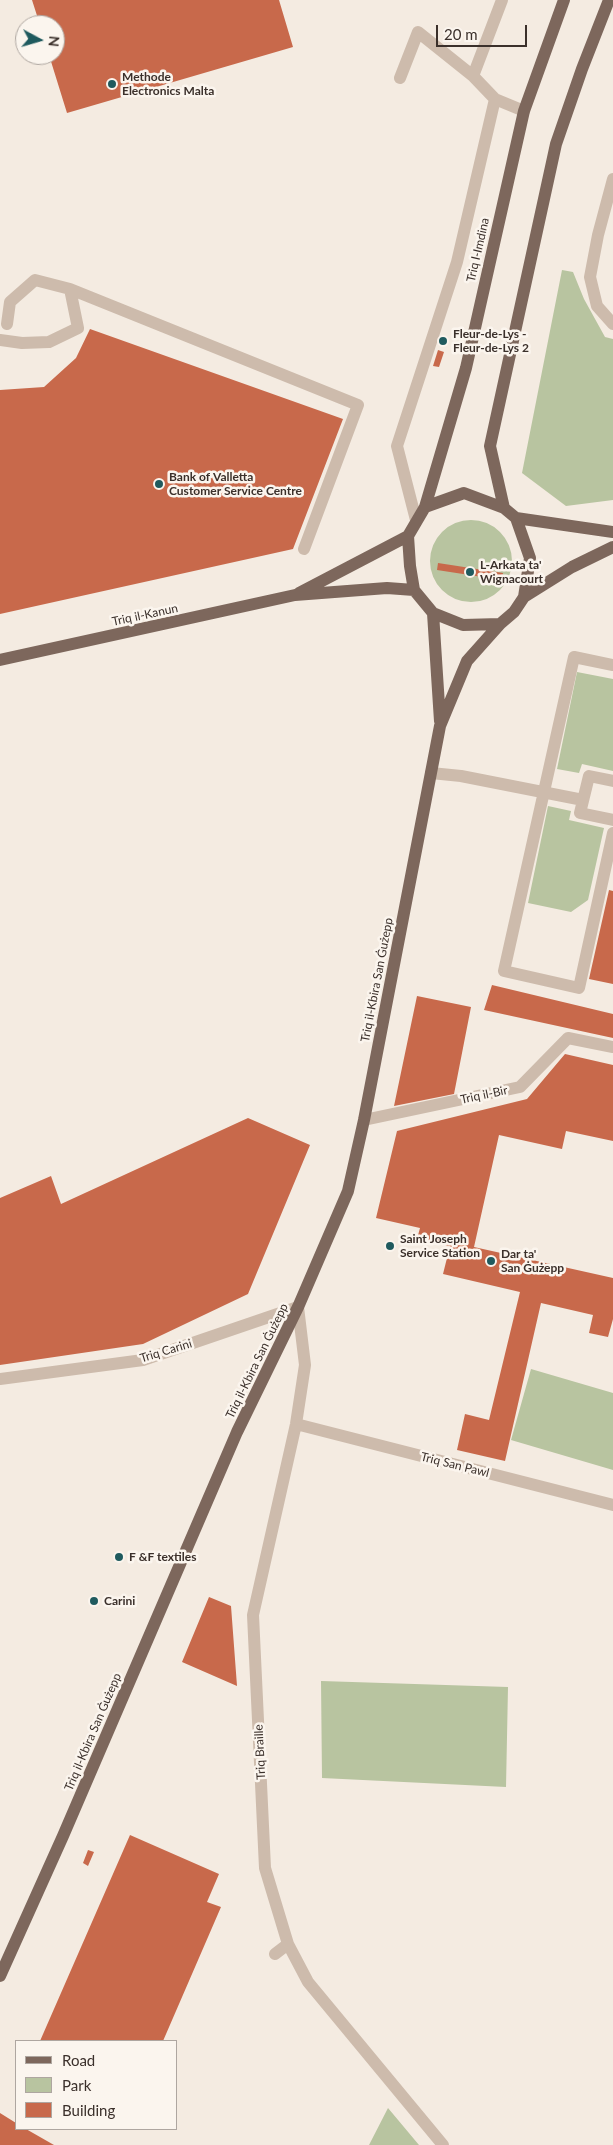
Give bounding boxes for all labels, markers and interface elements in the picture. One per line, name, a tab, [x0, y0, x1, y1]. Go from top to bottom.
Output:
north arrow	[15, 15, 65, 65]
scale bar	[438, 15, 529, 47]
text: 20 m	[444, 25, 478, 43]
text: N	[45, 35, 63, 48]
place label: Methode Electronics Malta	[122, 70, 214, 98]
marker: Methode Electronics Malta	[106, 78, 118, 90]
street label: Triq l-Imdina	[464, 216, 492, 284]
place label: Fleur-de-Lys - Fleur-de-Lys 2	[453, 327, 529, 355]
marker: Fleur-de-Lys - Fleur-de-Lys 2	[437, 335, 449, 347]
place label: Bank of Valletta Customer Service Centre	[169, 470, 302, 498]
marker: Bank of Valletta Customer Service Centre	[153, 478, 165, 490]
place label: L-Arkata ta' Wignacourt	[480, 558, 543, 586]
marker: L-Arkata ta' Wignacourt	[464, 566, 476, 578]
street label: Triq il-Kanun	[111, 601, 179, 629]
street label: Triq il-Kbira San Ġużepp	[358, 917, 396, 1043]
street label: Triq il-Bir	[459, 1083, 509, 1107]
place label: Saint Joseph Service Station	[400, 1232, 480, 1260]
marker: Saint Joseph Service Station	[384, 1240, 396, 1252]
place label: Dar ta' San Ġużepp	[501, 1247, 564, 1275]
marker: Dar ta' San Ġużepp	[485, 1255, 497, 1267]
street label: Triq il-Kbira San Ġużepp	[223, 1301, 291, 1421]
street label: Triq Carini	[138, 1336, 194, 1366]
street label: Triq San Pawl	[419, 1450, 491, 1480]
place label: F &F textiles	[129, 1550, 196, 1564]
marker: F &F textiles	[113, 1551, 125, 1563]
place label: Carini	[104, 1594, 135, 1608]
marker: Carini	[88, 1595, 100, 1607]
street label: Triq il-Kbira San Ġużepp	[62, 1671, 124, 1793]
street label: Triq Braille	[251, 1724, 269, 1780]
legend	[15, 2040, 178, 2130]
text: Road	[62, 2051, 95, 2069]
text: Park	[62, 2076, 91, 2094]
text: Building	[62, 2101, 115, 2119]

